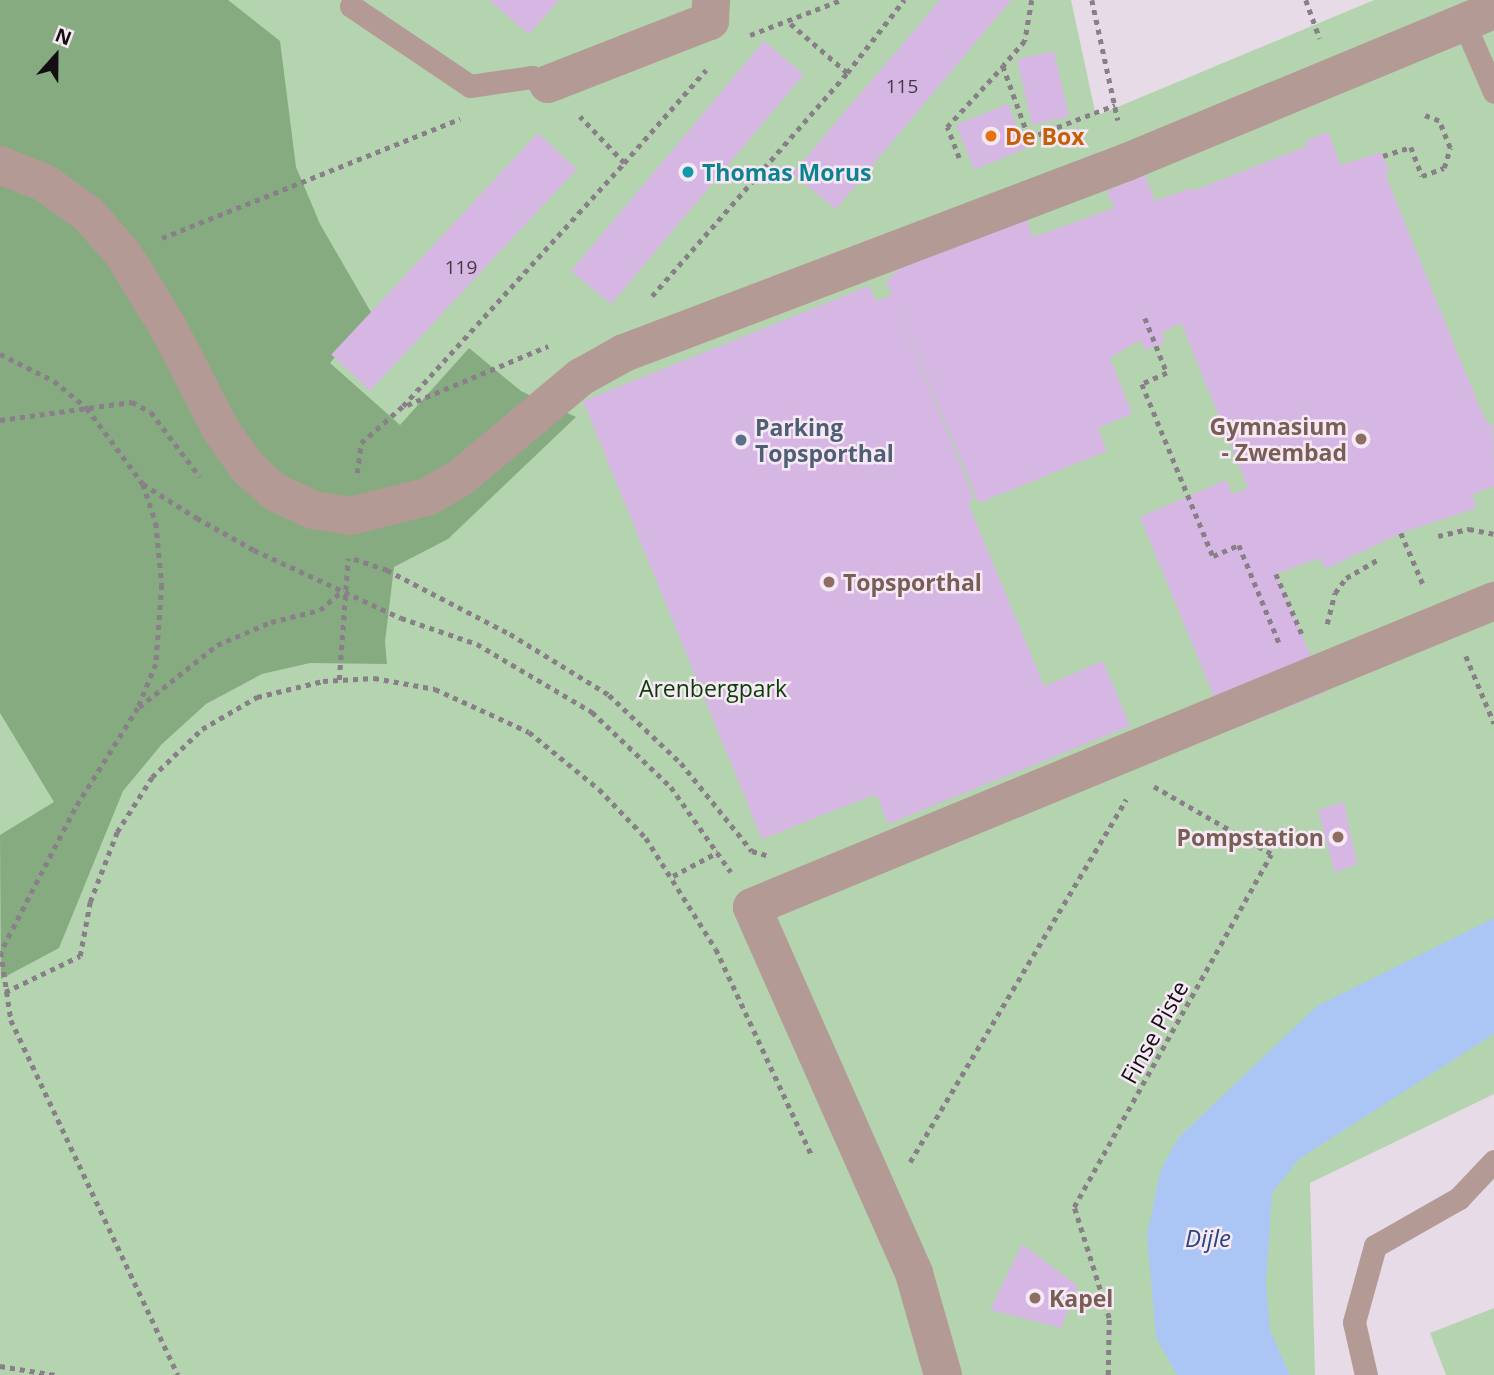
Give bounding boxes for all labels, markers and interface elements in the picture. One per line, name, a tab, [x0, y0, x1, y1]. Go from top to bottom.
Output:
north arrow	[21, 21, 91, 91]
text: N	[52, 21, 75, 51]
house number: 115	[886, 76, 918, 98]
place label: De Box	[1005, 122, 1085, 150]
marker: De Box	[983, 128, 999, 144]
place label: Thomas Morus	[702, 158, 871, 186]
marker: Thomas Morus	[680, 164, 696, 180]
house number: 119	[445, 257, 477, 279]
place label: Gymnasium - Zwembad	[1210, 412, 1347, 466]
place label: Parking Topsporthal	[755, 413, 894, 467]
marker: Gymnasium - Zwembad	[1353, 431, 1369, 447]
marker: Parking Topsporthal	[733, 432, 749, 448]
place label: Topsporthal	[843, 568, 982, 596]
marker: Topsporthal	[821, 574, 837, 590]
park label: Arenbergpark	[639, 674, 787, 702]
place label: Pompstation	[1177, 823, 1324, 851]
marker: Pompstation	[1330, 829, 1346, 845]
street label: Finse Piste	[1114, 976, 1194, 1088]
water label: Dijle	[1185, 1224, 1231, 1252]
place label: Kapel	[1049, 1284, 1113, 1312]
marker: Kapel	[1027, 1290, 1043, 1306]

